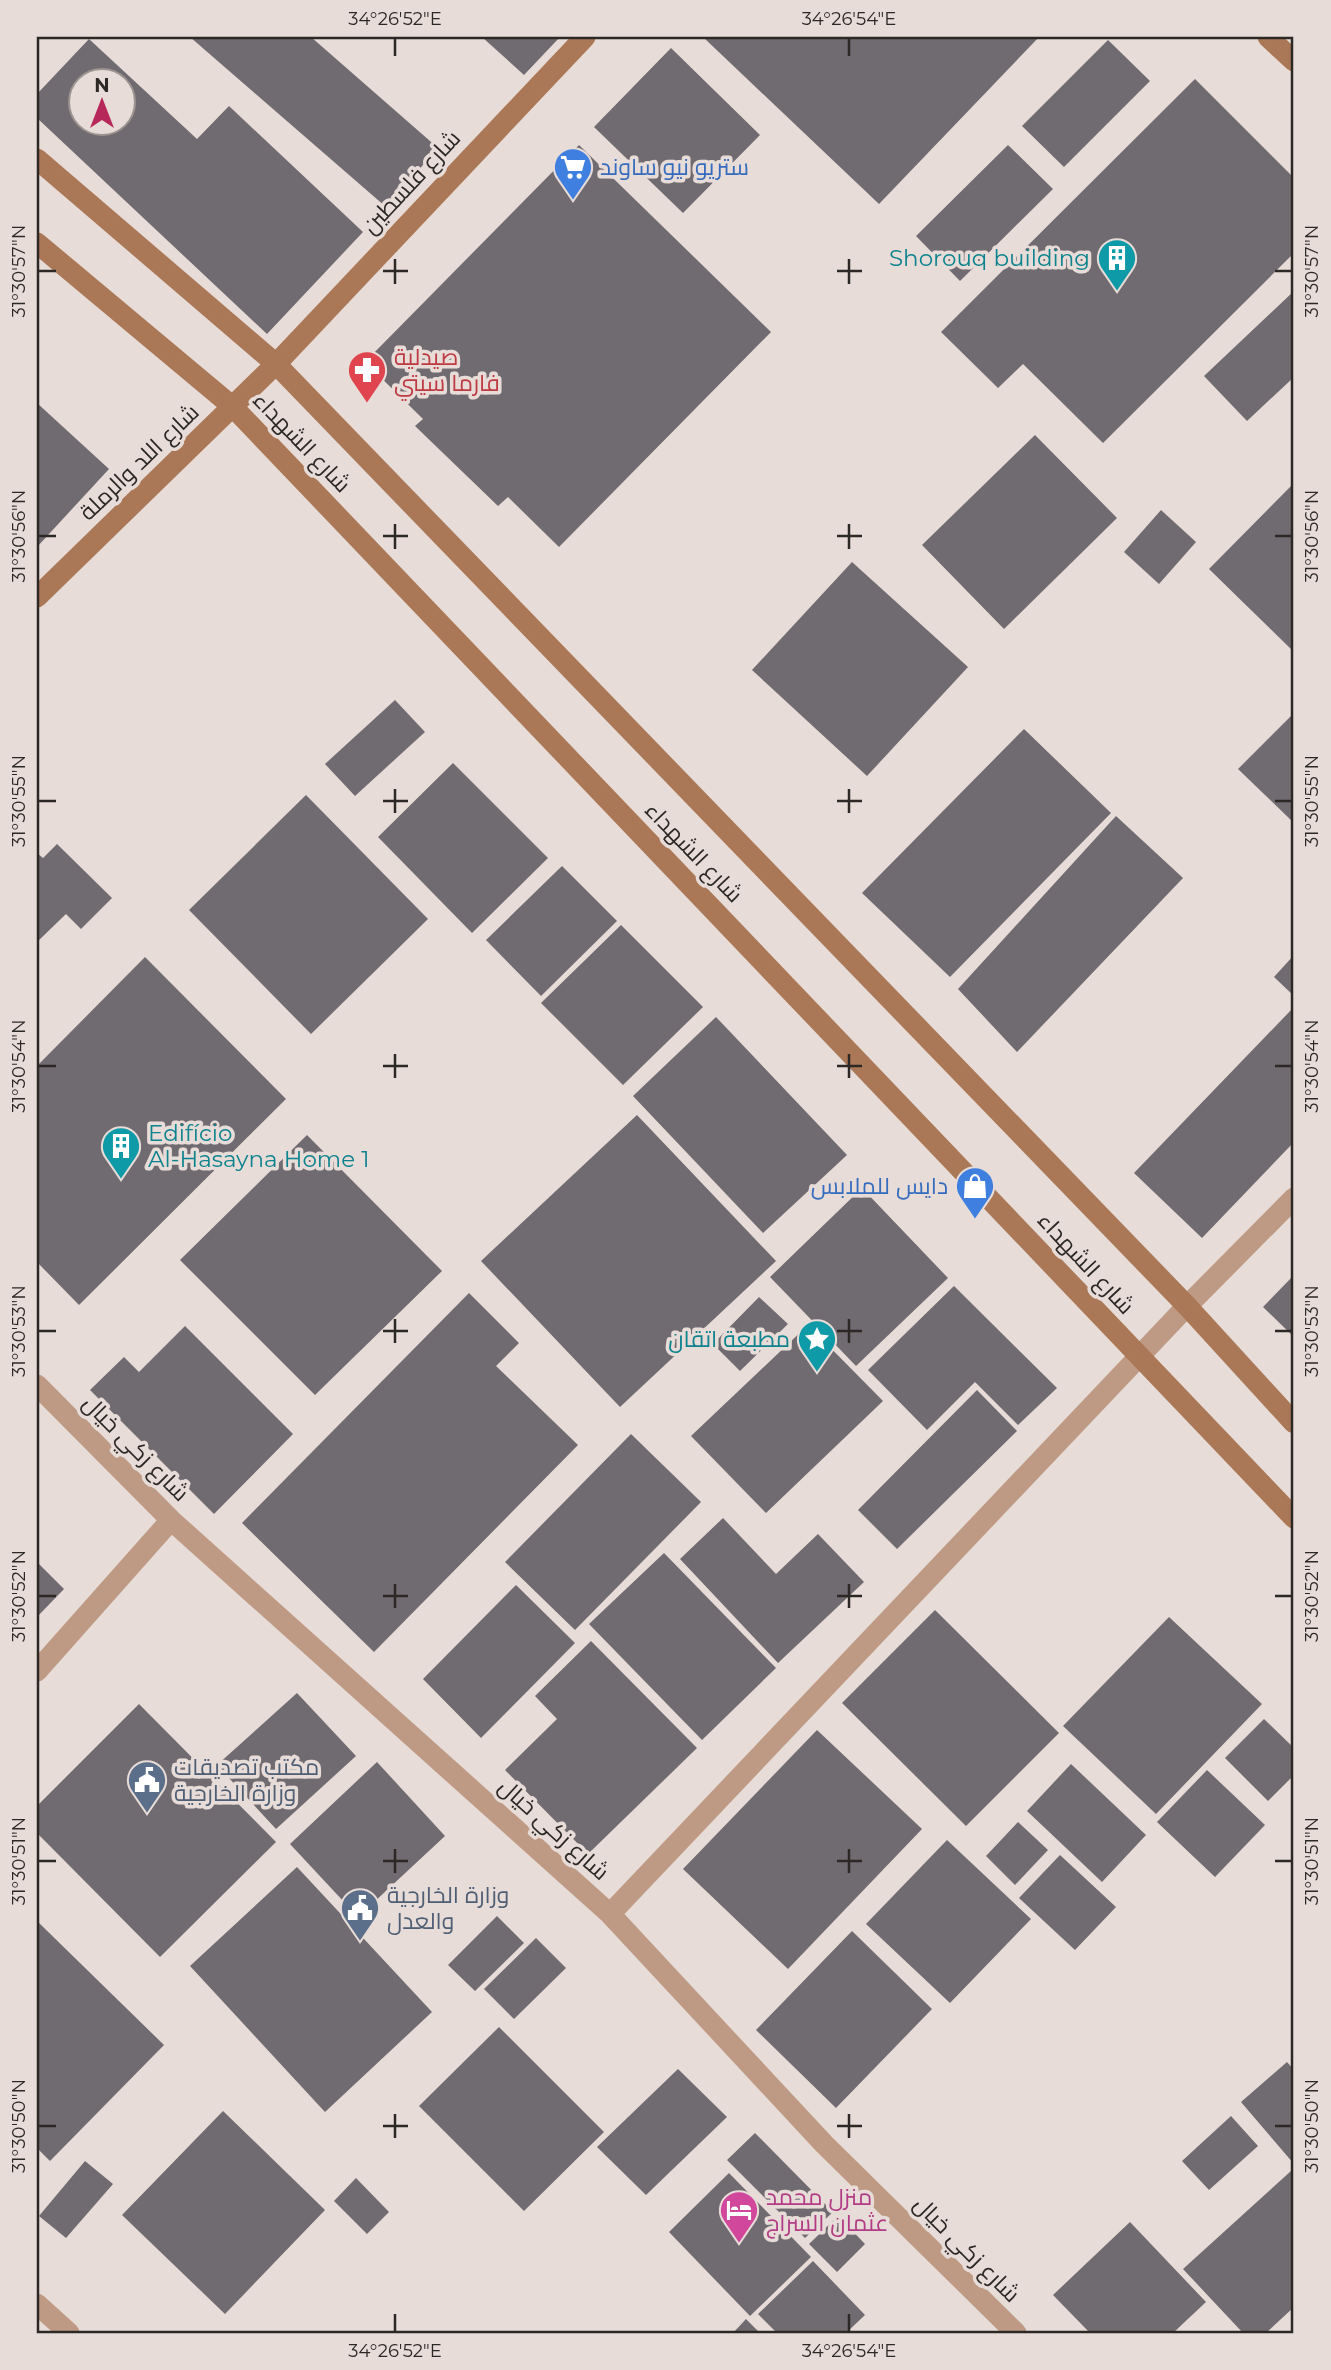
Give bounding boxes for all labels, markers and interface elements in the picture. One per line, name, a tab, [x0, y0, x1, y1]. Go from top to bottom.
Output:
text: 34°26'52"E	[348, 8, 442, 30]
text: 34°26'54"E	[802, 8, 896, 30]
north arrow	[66, 66, 136, 136]
text: N	[94, 74, 110, 97]
street label: شارع فلسطين	[356, 124, 468, 241]
supermarket icon: ستريو نيو ساوند	[552, 146, 594, 201]
place label: ستريو نيو ساوند	[600, 153, 749, 181]
text: 31°30'57"N	[8, 225, 30, 317]
text: 31°30'57"N	[1301, 225, 1323, 317]
building icon: Shorouq building	[1096, 237, 1138, 292]
place label: Shorouq building	[889, 244, 1090, 272]
place label: صيدلية فارما سيتي	[394, 343, 500, 401]
pharmacy icon: صيدلية فارما سيتي	[346, 349, 388, 404]
street label: شارع الشهداء	[246, 386, 357, 500]
street label: شارع اللد والرملة	[73, 398, 206, 528]
text: 31°30'56"N	[8, 490, 30, 582]
text: 31°30'56"N	[1301, 490, 1323, 582]
text: 31°30'55"N	[8, 755, 30, 847]
text: 31°30'55"N	[1301, 755, 1323, 847]
street label: شارع الشهداء	[638, 796, 749, 910]
text: 31°30'54"N	[8, 1019, 30, 1113]
text: 31°30'54"N	[1301, 1019, 1323, 1113]
place label: Edifício Al-Hasayna Home 1	[148, 1119, 369, 1173]
building icon: Edifício Al-Hasayna Home 1	[100, 1125, 142, 1180]
shop icon: دايس للملابس	[954, 1165, 996, 1220]
place label: دايس للملابس	[811, 1172, 948, 1200]
street label: شارع الشهداء	[1030, 1206, 1140, 1321]
text: 31°30'53"N	[8, 1285, 30, 1377]
text: 31°30'53"N	[1301, 1285, 1323, 1377]
place icon: مطبعة اتقان	[796, 1318, 838, 1373]
place label: مطبعة اتقان	[668, 1325, 790, 1353]
street label: شارع زكي خيال	[74, 1389, 195, 1510]
text: 31°30'52"N	[8, 1550, 30, 1642]
text: 31°30'52"N	[1301, 1550, 1323, 1642]
place label: مكتب تصديقات وزارة الخارجية	[174, 1753, 319, 1807]
public building icon: مكتب تصديقات وزارة الخارجية	[126, 1759, 168, 1814]
street label: شارع زكي خيال	[490, 1772, 615, 1889]
text: 31°30'51"N	[8, 1817, 30, 1905]
text: 31°30'51"N	[1301, 1817, 1323, 1905]
place label: وزارة الخارجية والعدل	[387, 1881, 509, 1935]
public building icon: وزارة الخارجية والعدل	[339, 1887, 381, 1942]
text: 31°30'50"N	[8, 2079, 30, 2173]
text: 31°30'50"N	[1301, 2079, 1323, 2173]
place label: منزل محمد عثمان السراج	[766, 2183, 888, 2239]
hotel icon: منزل محمد عثمان السراج	[718, 2189, 760, 2244]
street label: شارع زكي خيال	[905, 2190, 1026, 2311]
text: 34°26'52"E	[348, 2340, 442, 2362]
text: 34°26'54"E	[802, 2340, 896, 2362]

